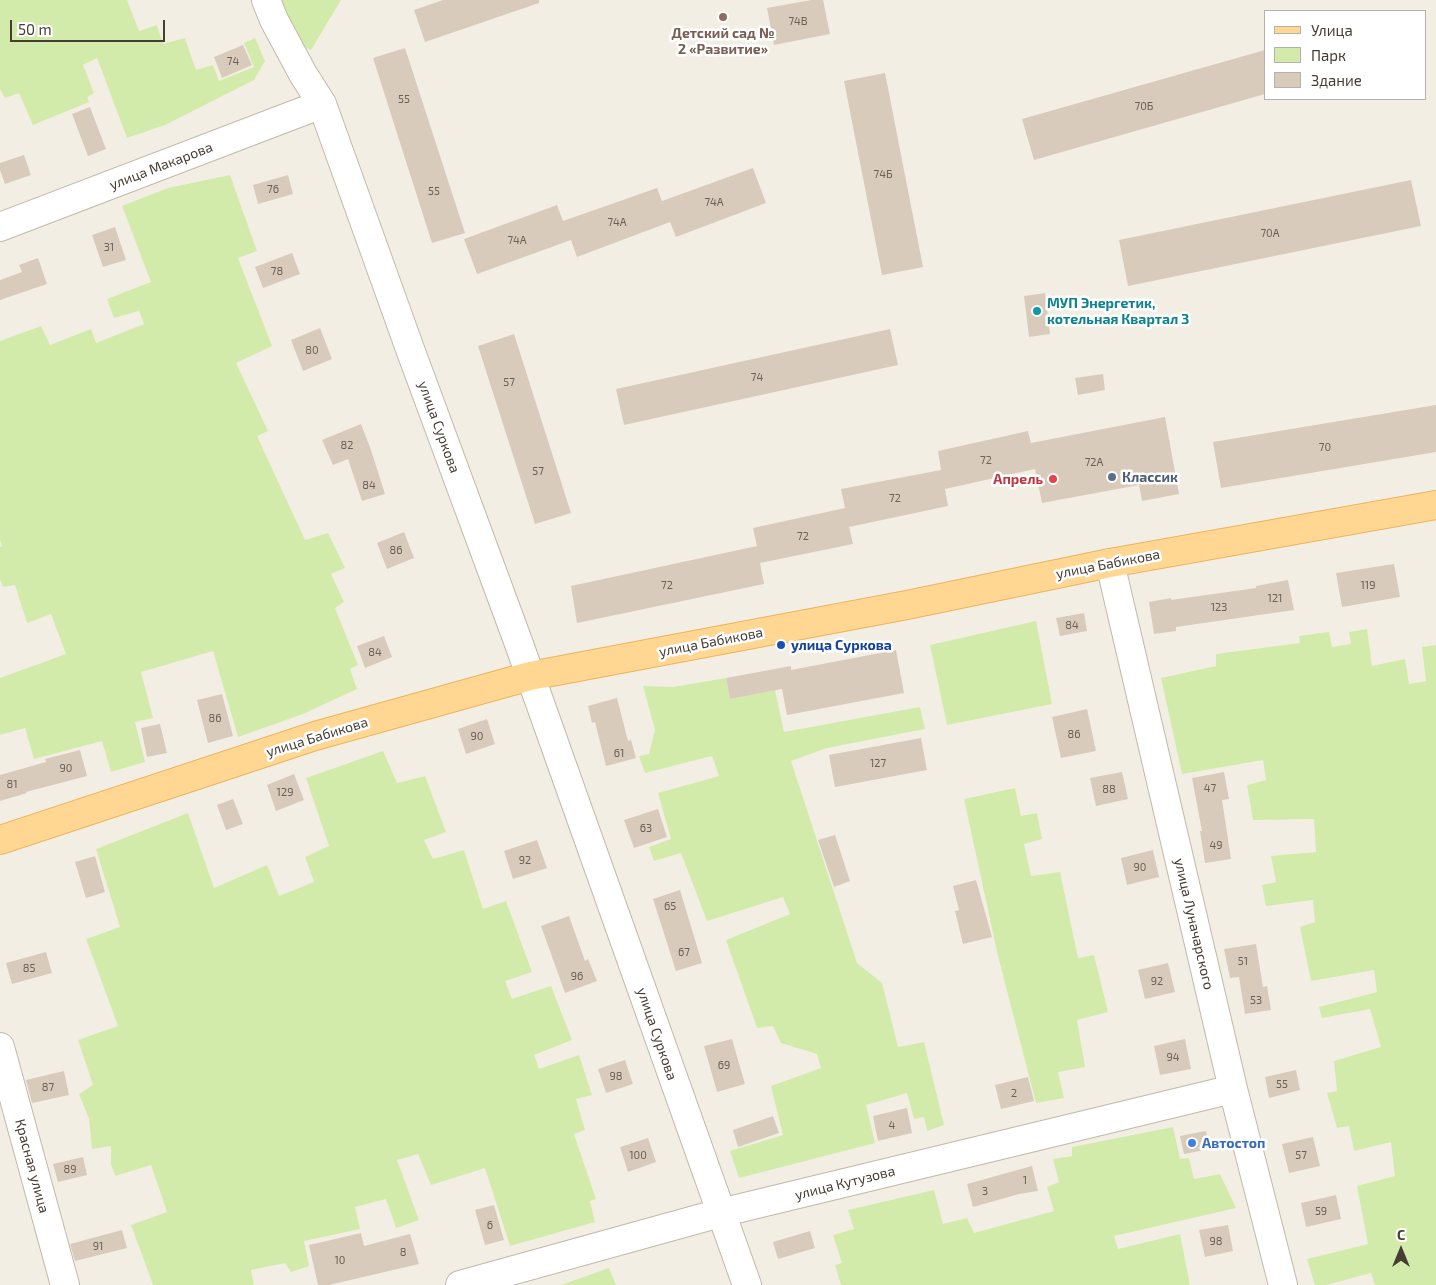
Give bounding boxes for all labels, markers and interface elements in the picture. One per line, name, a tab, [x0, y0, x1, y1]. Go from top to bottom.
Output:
scale bar	[12, 10, 168, 42]
legend	[1264, 10, 1426, 100]
marker: Детский сад № 2 «Развитие»	[717, 11, 729, 23]
house number: 74В	[788, 14, 808, 28]
text: 50 m	[18, 20, 52, 38]
text: Улица	[1311, 21, 1353, 39]
place label: Детский сад № 2 «Развитие»	[672, 25, 774, 58]
text: Парк	[1311, 46, 1346, 64]
house number: 74	[227, 54, 239, 68]
text: Здание	[1311, 71, 1362, 89]
house number: 55	[398, 92, 410, 106]
house number: 70Б	[1135, 99, 1153, 113]
street label: улица Макарова	[107, 139, 215, 193]
house number: 74Б	[874, 167, 892, 181]
house number: 76	[267, 182, 279, 196]
house number: 55	[428, 184, 440, 198]
house number: 74А	[704, 195, 724, 209]
house number: 74А	[607, 215, 627, 229]
house number: 70А	[1260, 226, 1280, 240]
house number: 74А	[507, 233, 527, 247]
house number: 31	[104, 240, 114, 254]
house number: 78	[271, 264, 283, 278]
place label: МУП Энергетик, котельная Квартал З	[1047, 295, 1189, 328]
marker: МУП Энергетик, котельная Квартал З	[1031, 305, 1043, 317]
house number: 80	[305, 343, 319, 357]
house number: 74	[751, 370, 763, 384]
house number: 57	[503, 375, 515, 389]
street label: улица Суркова	[415, 379, 463, 475]
house number: 82	[341, 438, 353, 452]
house number: 70	[1319, 440, 1331, 454]
house number: 72	[980, 453, 992, 467]
house number: 72А	[1085, 455, 1103, 469]
house number: 57	[532, 464, 544, 478]
place label: Классик	[1122, 469, 1178, 485]
place label: Апрель	[993, 471, 1043, 487]
marker: Классик	[1106, 471, 1118, 483]
marker: Апрель	[1047, 473, 1059, 485]
house number: 84	[362, 478, 376, 492]
house number: 72	[889, 491, 901, 505]
house number: 72	[797, 529, 809, 543]
house number: 86	[390, 543, 402, 557]
street label: улица Бабикова	[1055, 546, 1161, 582]
house number: 72	[661, 578, 673, 592]
house number: 119	[1360, 578, 1376, 592]
house number: 121	[1268, 591, 1282, 605]
house number: 123	[1211, 600, 1227, 614]
house number: 84	[1065, 618, 1079, 632]
street label: улица Бабикова	[658, 624, 764, 660]
place label: улица Суркова	[791, 637, 892, 653]
marker: улица Суркова	[775, 639, 787, 651]
house number: 84	[368, 645, 382, 659]
house number: 86	[209, 711, 221, 725]
street label: улица Бабикова	[264, 714, 370, 760]
house number: 86	[1068, 727, 1080, 741]
house number: 90	[471, 729, 483, 743]
house number: 61	[614, 746, 624, 760]
house number: 127	[870, 756, 886, 770]
house number: 90	[60, 761, 72, 775]
house number: 81	[6, 777, 18, 791]
house number: 47	[1204, 781, 1216, 795]
house number: 88	[1102, 782, 1116, 796]
house number: 129	[277, 785, 293, 799]
house number: 63	[640, 821, 652, 835]
house number: 49	[1209, 838, 1223, 852]
house number: 92	[519, 853, 531, 867]
street label: улица Луначарского	[1171, 857, 1217, 991]
house number: 90	[1134, 860, 1146, 874]
house number: 65	[664, 899, 676, 913]
house number: 67	[678, 945, 690, 959]
house number: 51	[1238, 954, 1248, 968]
house number: 85	[23, 961, 35, 975]
house number: 96	[571, 969, 583, 983]
house number: 92	[1151, 974, 1163, 988]
street label: улица Суркова	[633, 986, 681, 1082]
house number: 53	[1250, 993, 1262, 1007]
house number: 94	[1166, 1050, 1180, 1064]
house number: 69	[718, 1058, 730, 1072]
house number: 98	[610, 1069, 622, 1083]
house number: 55	[1276, 1077, 1288, 1091]
house number: 87	[42, 1080, 54, 1094]
house number: 2	[1011, 1086, 1017, 1100]
street label: Красная улица	[11, 1117, 53, 1215]
house number: 4	[889, 1118, 895, 1132]
place label: Автостоп	[1202, 1135, 1265, 1151]
marker: Автостоп	[1186, 1137, 1198, 1149]
house number: 100	[629, 1148, 647, 1162]
house number: 57	[1295, 1148, 1307, 1162]
house number: 89	[64, 1162, 76, 1176]
street label: улица Кутузова	[793, 1162, 897, 1204]
house number: 1	[1023, 1173, 1027, 1187]
house number: 3	[982, 1184, 988, 1198]
house number: 59	[1315, 1204, 1327, 1218]
house number: 6	[487, 1218, 493, 1232]
north arrow	[1376, 1225, 1426, 1275]
text: С	[1397, 1226, 1405, 1243]
house number: 98	[1210, 1234, 1222, 1248]
house number: 91	[93, 1239, 103, 1253]
house number: 8	[400, 1245, 406, 1259]
house number: 10	[334, 1253, 346, 1267]

